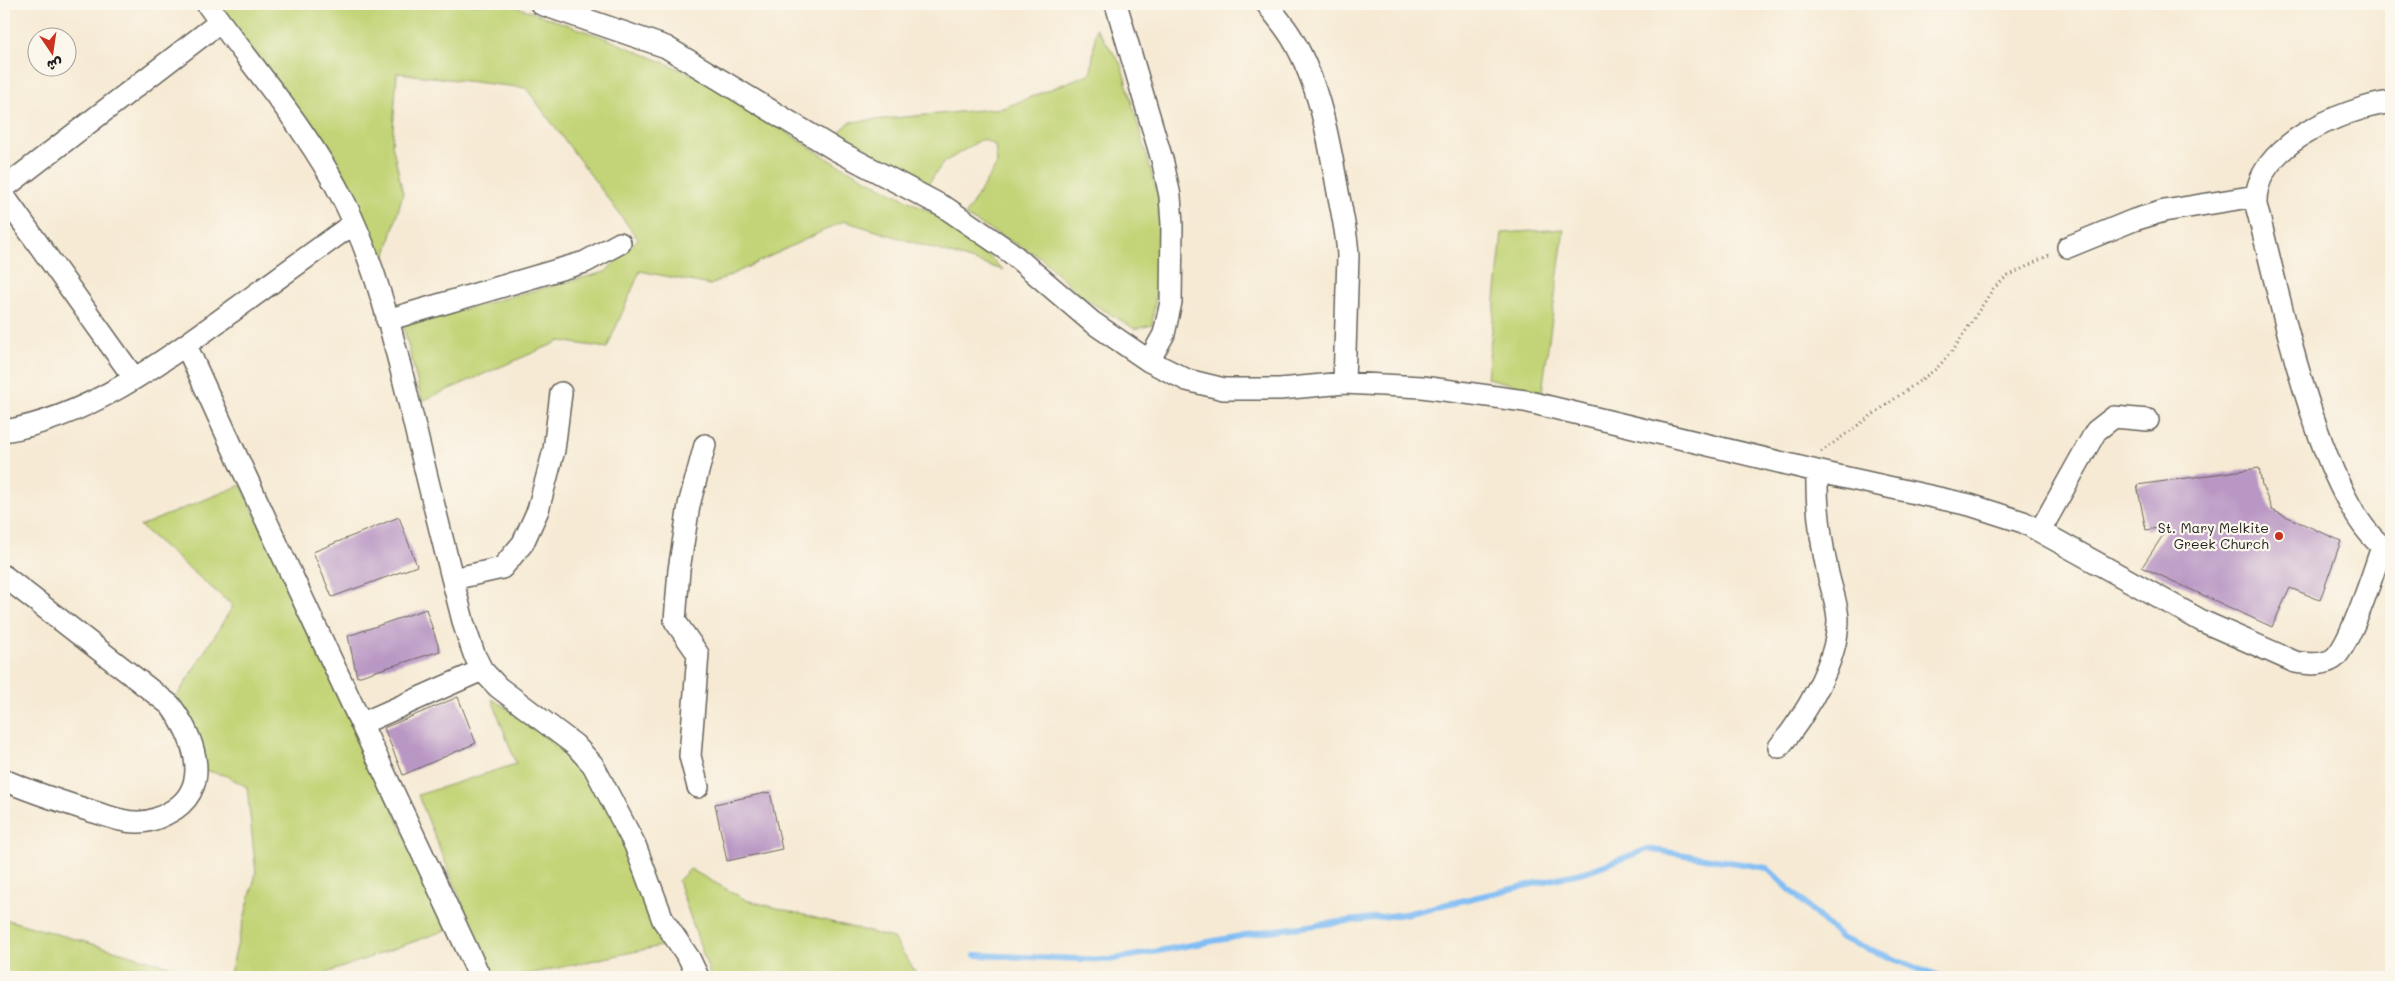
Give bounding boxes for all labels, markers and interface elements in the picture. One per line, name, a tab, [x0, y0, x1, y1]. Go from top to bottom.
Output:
north arrow	[28, 28, 78, 78]
text: ش	[45, 54, 65, 76]
place label: St. Mary Melkite Greek Church	[2158, 518, 2269, 553]
marker: St. Mary Melkite Greek Church	[2273, 530, 2285, 542]

